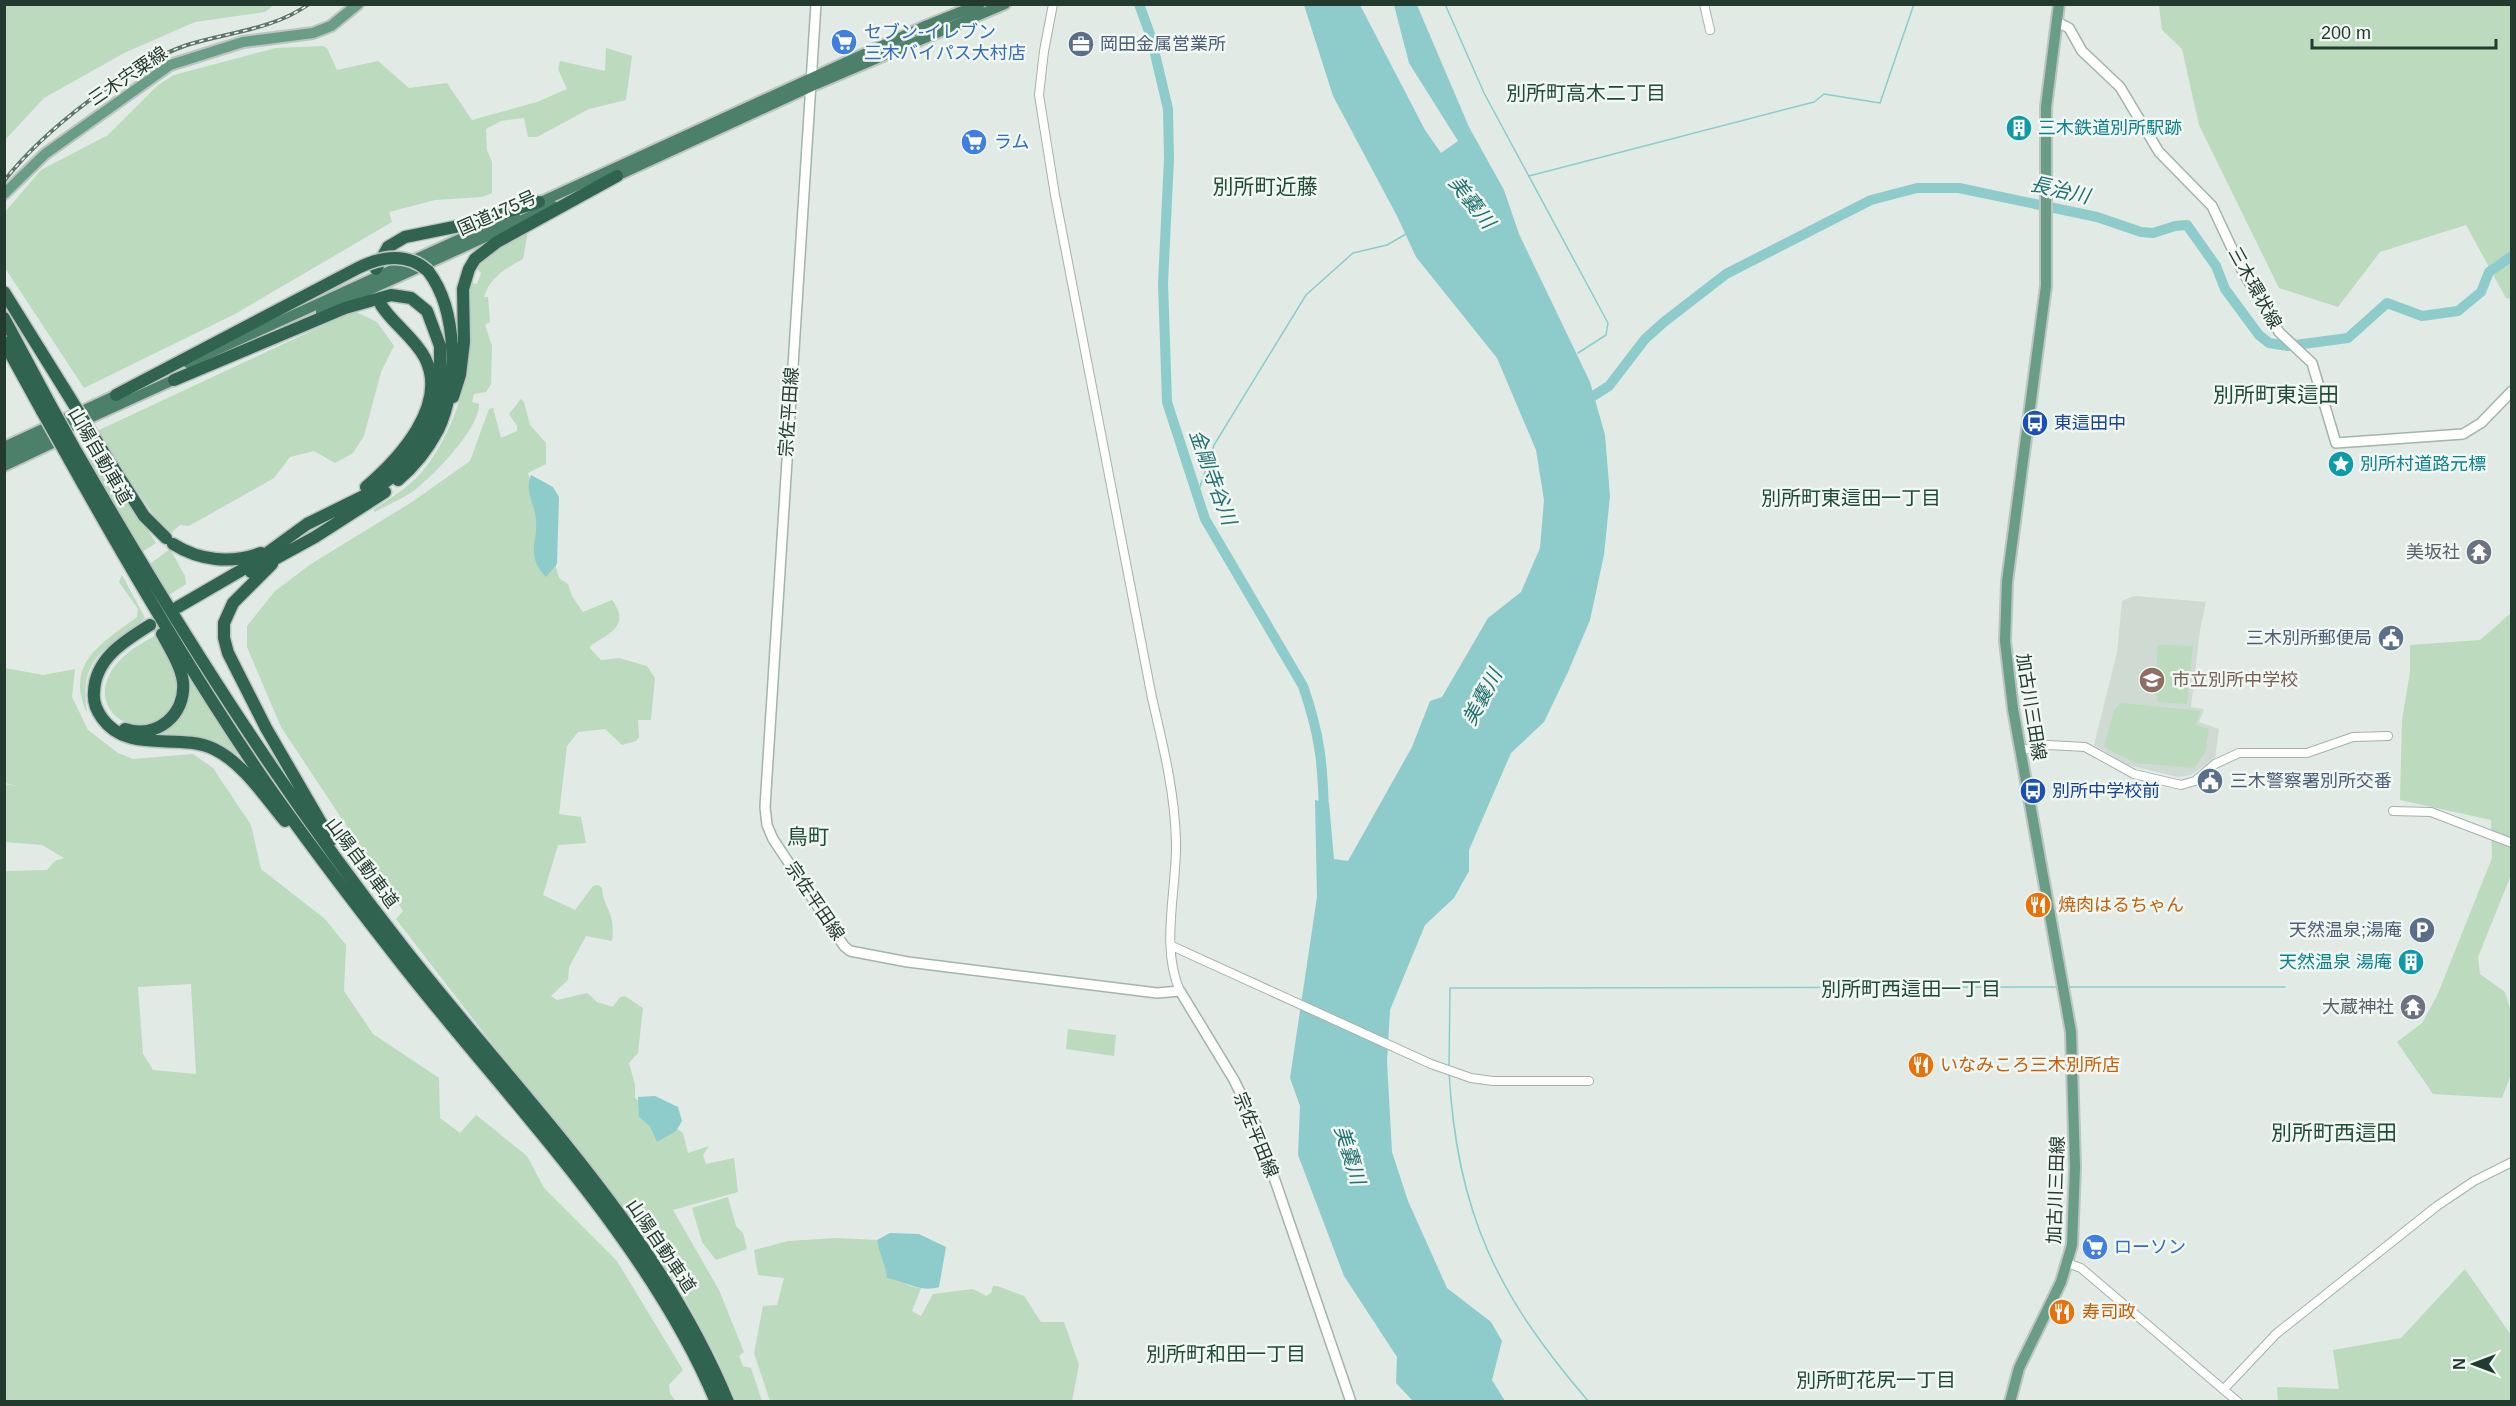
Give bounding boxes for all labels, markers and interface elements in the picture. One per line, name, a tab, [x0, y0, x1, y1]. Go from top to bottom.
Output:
scale bar	[2312, 12, 2496, 50]
place label: セブン-イレブン 三木バイパス大村店	[864, 22, 1026, 63]
text: 200 m	[2321, 23, 2371, 43]
supermarket icon: セブン-イレブン 三木バイパス大村店	[829, 27, 859, 57]
office icon: 岡田金属営業所	[1066, 29, 1096, 59]
place label: 岡田金属営業所	[1100, 34, 1226, 54]
street label: 三木宍粟線	[85, 43, 171, 109]
district label: 別所町高木二丁目	[1506, 82, 1666, 104]
building icon: 三木鉄道別所駅跡	[2004, 113, 2034, 143]
place label: 三木鉄道別所駅跡	[2038, 118, 2182, 138]
supermarket icon: ラム	[959, 127, 989, 157]
place label: ラム	[994, 132, 1029, 152]
water label: 美嚢川	[1445, 172, 1500, 234]
water label: 長治川	[2028, 173, 2094, 208]
district label: 別所町近藤	[1213, 175, 1318, 198]
street label: 国道175号	[455, 187, 539, 239]
street label: 三木環状線	[2224, 244, 2286, 332]
street label: 宗佐平田線	[776, 366, 802, 458]
district label: 別所町東這田	[2213, 383, 2339, 406]
street label: 山陽自動車道	[64, 404, 136, 508]
bus stop icon: 東這田中	[2020, 408, 2050, 438]
place label: 東這田中	[2054, 413, 2126, 433]
water label: 金剛寺谷川	[1186, 426, 1241, 530]
place icon: 別所村道路元標	[2326, 449, 2356, 479]
place label: 別所村道路元標	[2360, 454, 2486, 474]
district label: 別所町東這田一丁目	[1761, 487, 1941, 509]
temple icon: 美坂社	[2464, 537, 2494, 567]
place label: 美坂社	[2406, 542, 2460, 562]
public building icon: 三木別所郵便局	[2376, 623, 2406, 653]
place label: 三木別所郵便局	[2246, 628, 2372, 648]
street label: 加古川三田線	[2013, 652, 2049, 762]
water label: 美嚢川	[1458, 664, 1507, 729]
school or university icon: 市立別所中学校	[2137, 665, 2167, 695]
place label: 市立別所中学校	[2172, 670, 2298, 690]
public building icon: 三木警察署別所交番	[2195, 766, 2225, 796]
place label: 三木警察署別所交番	[2230, 771, 2392, 791]
bus stop icon: 別所中学校前	[2018, 776, 2048, 806]
place label: 別所中学校前	[2052, 781, 2160, 801]
street label: 山陽自動車道	[322, 814, 402, 912]
district label: 鳥町	[787, 825, 829, 848]
street label: 宗佐平田線	[782, 858, 848, 944]
restaurant icon: 焼肉はるちゃん	[2023, 890, 2053, 920]
place label: 焼肉はるちゃん	[2058, 895, 2184, 915]
parking icon: 天然温泉;湯庵	[2407, 915, 2437, 945]
place label: 天然温泉;湯庵	[2289, 920, 2402, 940]
building icon: 天然温泉 湯庵	[2396, 947, 2426, 977]
place label: 天然温泉 湯庵	[2279, 952, 2392, 972]
district label: 別所町西這田一丁目	[1821, 978, 2001, 1000]
temple icon: 大蔵神社	[2398, 992, 2428, 1022]
place label: 大蔵神社	[2322, 997, 2394, 1017]
restaurant icon: いなみころ三木別所店	[1906, 1050, 1936, 1080]
place label: いなみころ三木別所店	[1940, 1055, 2120, 1075]
street label: 宗佐平田線	[1230, 1090, 1282, 1180]
district label: 別所町西這田	[2271, 1121, 2397, 1144]
water label: 美嚢川	[1331, 1123, 1370, 1189]
street label: 加古川三田線	[2044, 1136, 2068, 1244]
street label: 山陽自動車道	[623, 1196, 699, 1296]
supermarket icon: ローソン	[2080, 1232, 2110, 1262]
place label: ローソン	[2114, 1237, 2186, 1257]
restaurant icon: 寿司政	[2047, 1297, 2077, 1327]
place label: 寿司政	[2082, 1302, 2136, 1322]
north arrow	[2444, 1334, 2504, 1394]
district label: 別所町和田一丁目	[1146, 1343, 1306, 1365]
text: N	[2451, 1358, 2468, 1370]
district label: 別所町花尻一丁目	[1796, 1369, 1956, 1391]

